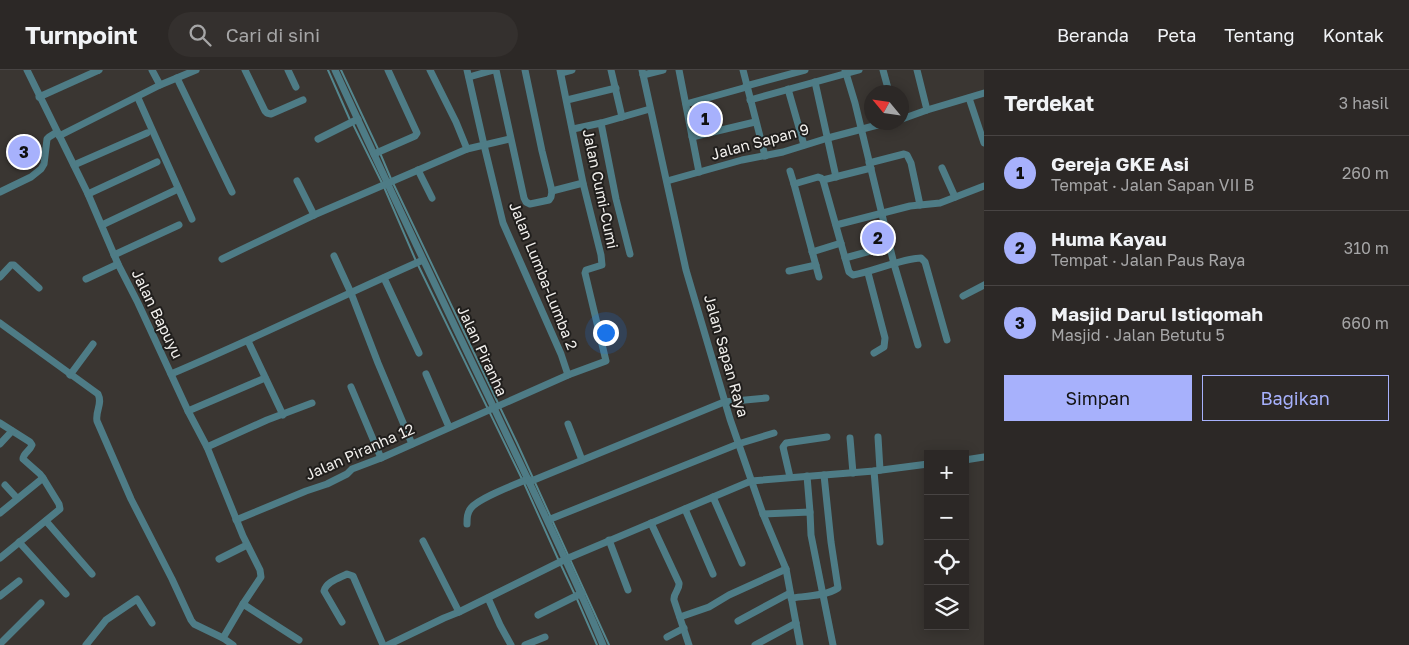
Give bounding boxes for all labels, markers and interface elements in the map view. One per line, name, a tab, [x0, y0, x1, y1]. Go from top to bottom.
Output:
search box	[168, 12, 518, 57]
text: Turnpoint	[25, 20, 138, 49]
icon: search	[186, 21, 214, 49]
text: Cari di sini	[226, 23, 320, 46]
text: Beranda	[1057, 24, 1129, 46]
text: Peta	[1157, 24, 1196, 46]
text: Tentang	[1224, 24, 1295, 46]
text: Kontak	[1323, 24, 1384, 46]
north arrow	[864, 85, 909, 130]
text: Terdekat	[1004, 90, 1094, 116]
text: 3 hasil	[1339, 93, 1389, 113]
pin: 1	[689, 100, 721, 138]
street label: Jalan Sapan 9	[709, 119, 811, 163]
street label: Jalan Cumi-Cumi	[580, 127, 622, 250]
pin: 3	[8, 133, 40, 171]
text: Gereja GKE Asi	[1051, 152, 1189, 175]
text: 1	[1016, 163, 1024, 183]
text: 260 m	[1342, 163, 1389, 183]
text: Tempat · Jalan Sapan VII B	[1051, 175, 1254, 195]
street label: Jalan Lumba-Lumba 2	[506, 199, 582, 352]
pin: 2	[862, 219, 894, 257]
text: Huma Kayau	[1051, 227, 1167, 250]
text: 2	[1015, 238, 1025, 258]
text: 310 m	[1344, 238, 1389, 258]
text: Tempat · Jalan Paus Raya	[1051, 250, 1245, 270]
street label: Jalan Bapuyu	[128, 266, 187, 361]
street label: Jalan Sapan Raya	[701, 292, 753, 419]
street label: Jalan Piranha	[454, 302, 512, 399]
text: Masjid Darul Istiqomah	[1051, 302, 1263, 325]
text: 3	[1015, 313, 1025, 333]
text: 660 m	[1342, 313, 1389, 333]
your location	[593, 320, 619, 346]
text: Masjid · Jalan Betutu 5	[1051, 325, 1225, 345]
button: Simpan	[1004, 375, 1192, 421]
button: Bagikan	[1202, 375, 1389, 421]
street label: Jalan Piranha 12	[302, 419, 417, 483]
map controls	[924, 450, 969, 630]
button: +	[924, 450, 969, 495]
button: −	[924, 495, 969, 540]
button: locate	[924, 540, 969, 585]
button: layers	[924, 585, 969, 630]

